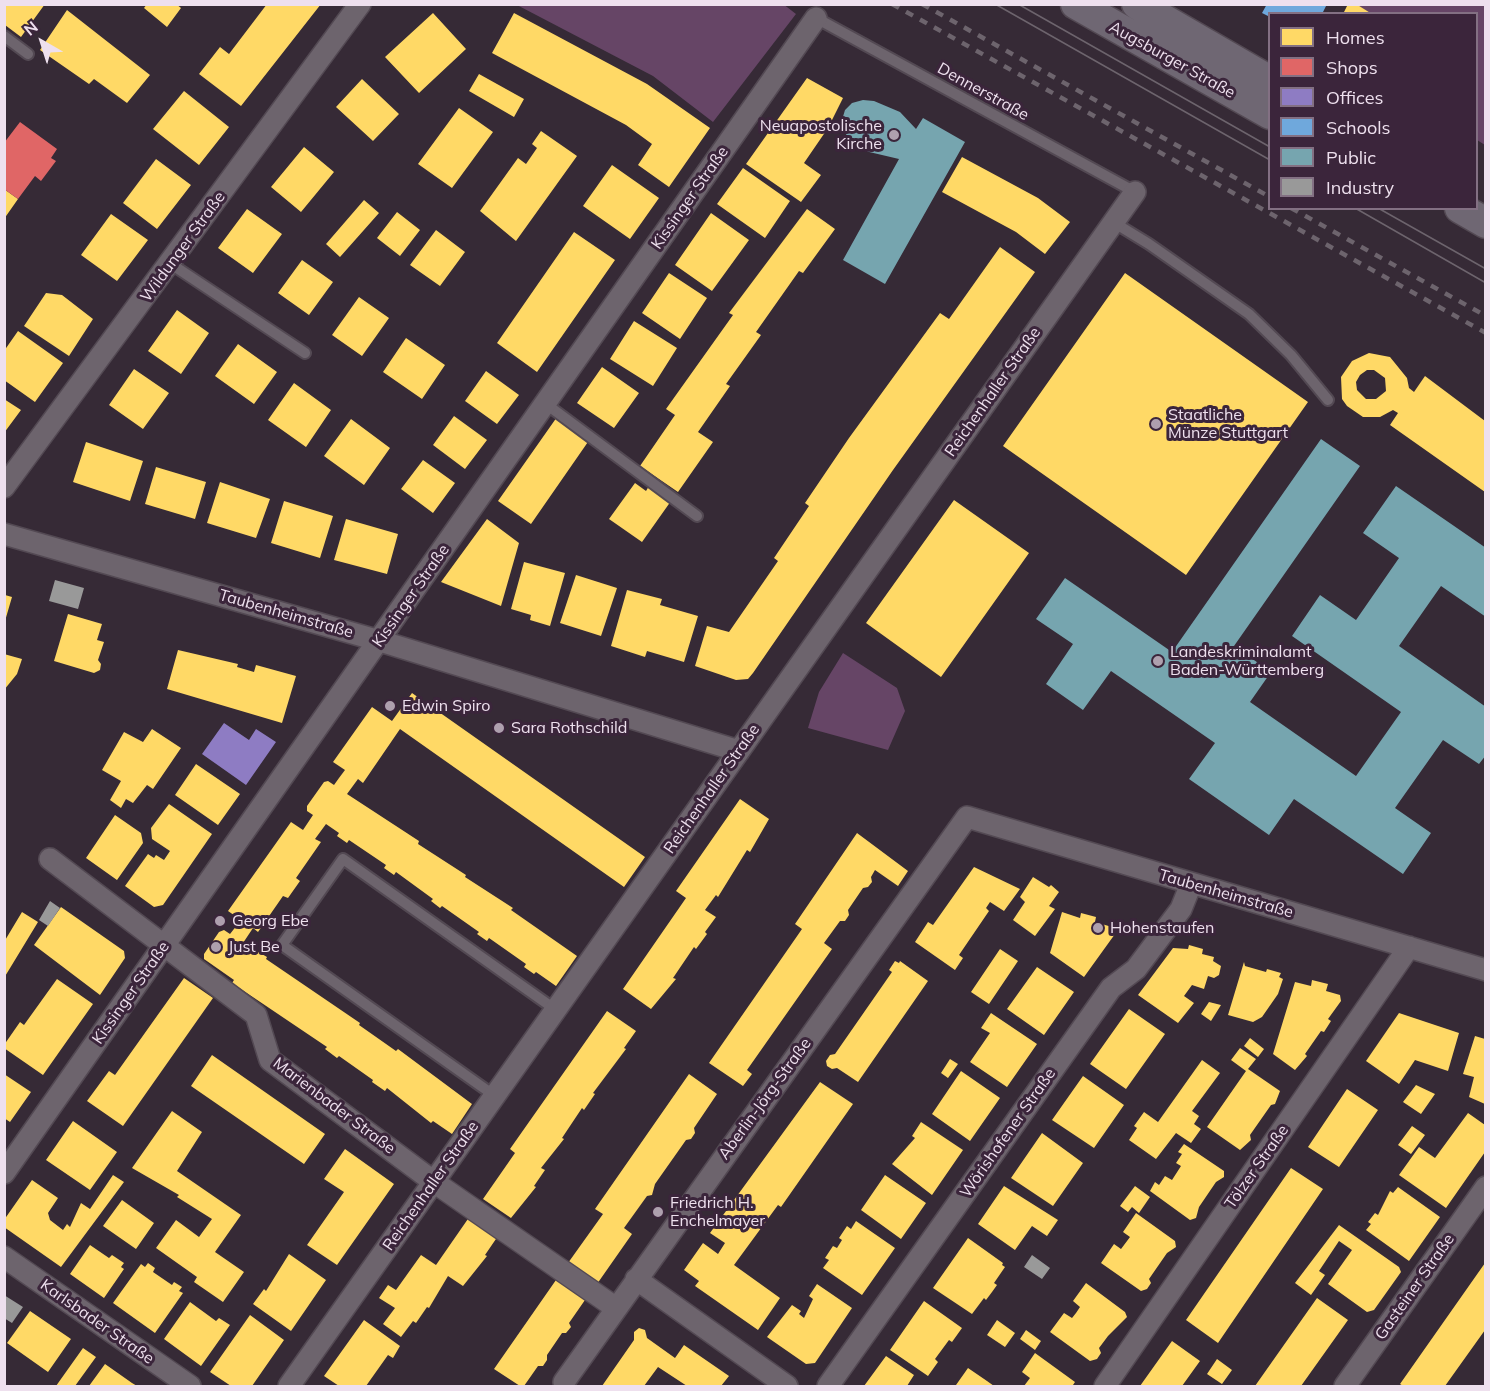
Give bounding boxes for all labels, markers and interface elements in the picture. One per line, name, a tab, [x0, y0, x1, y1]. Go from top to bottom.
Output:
north arrow	[12, 12, 72, 72]
legend	[1268, 12, 1478, 210]
text: N	[20, 16, 42, 40]
street label: Augsburger Straße	[1106, 17, 1238, 103]
text: Homes	[1326, 26, 1385, 49]
text: Shops	[1326, 56, 1378, 79]
street label: Dennerstraße	[934, 59, 1032, 125]
text: Offices	[1326, 86, 1383, 109]
place label: Neuapostolische Kirche	[760, 116, 882, 154]
text: Schools	[1326, 116, 1390, 139]
marker: Neuapostolische Kirche	[887, 128, 901, 142]
street label: Kissinger Straße	[647, 143, 733, 253]
text: Public	[1326, 146, 1376, 169]
text: Industry	[1326, 176, 1394, 199]
street label: Wildunger Straße	[137, 188, 229, 306]
street label: Reichenhaller Straße	[941, 324, 1045, 460]
place label: Staatliche Münze Stuttgart	[1168, 405, 1288, 443]
marker: Staatliche Münze Stuttgart	[1149, 417, 1163, 431]
street label: Kissinger Straße	[368, 541, 454, 651]
street label: Taubenheimstraße	[217, 586, 355, 642]
place label: Landeskriminalamt Baden-Württemberg	[1170, 642, 1324, 680]
marker: Landeskriminalamt Baden-Württemberg	[1151, 654, 1165, 668]
place label: Edwin Spiro	[402, 696, 490, 716]
marker: Edwin Spiro	[383, 699, 397, 713]
place label: Sara Rothschild	[511, 718, 627, 738]
marker: Sara Rothschild	[492, 721, 506, 735]
street label: Reichenhaller Straße	[660, 721, 764, 857]
street label: Taubenheimstraße	[1157, 866, 1295, 922]
place label: Georg Ebe	[232, 911, 309, 931]
marker: Georg Ebe	[213, 914, 227, 928]
place label: Hohenstaufen	[1110, 918, 1214, 938]
marker: Hohenstaufen	[1091, 921, 1105, 935]
place label: Just Be	[228, 937, 280, 957]
street label: Kissinger Straße	[88, 938, 174, 1048]
marker: Just Be	[209, 940, 223, 954]
street label: Aberlin-Jörg-Straße	[715, 1035, 815, 1163]
street label: Marienbader Straße	[269, 1054, 399, 1158]
street label: Wörishofener Straße	[956, 1065, 1060, 1201]
street label: Reichenhaller Straße	[379, 1118, 483, 1254]
street label: Tölzer Straße	[1221, 1121, 1293, 1213]
place label: Friedrich H. Enchelmayer	[670, 1193, 765, 1231]
marker: Friedrich H. Enchelmayer	[651, 1205, 665, 1219]
street label: Gasteiner Straße	[1371, 1230, 1459, 1344]
street label: Karlsbader Straße	[36, 1276, 158, 1368]

